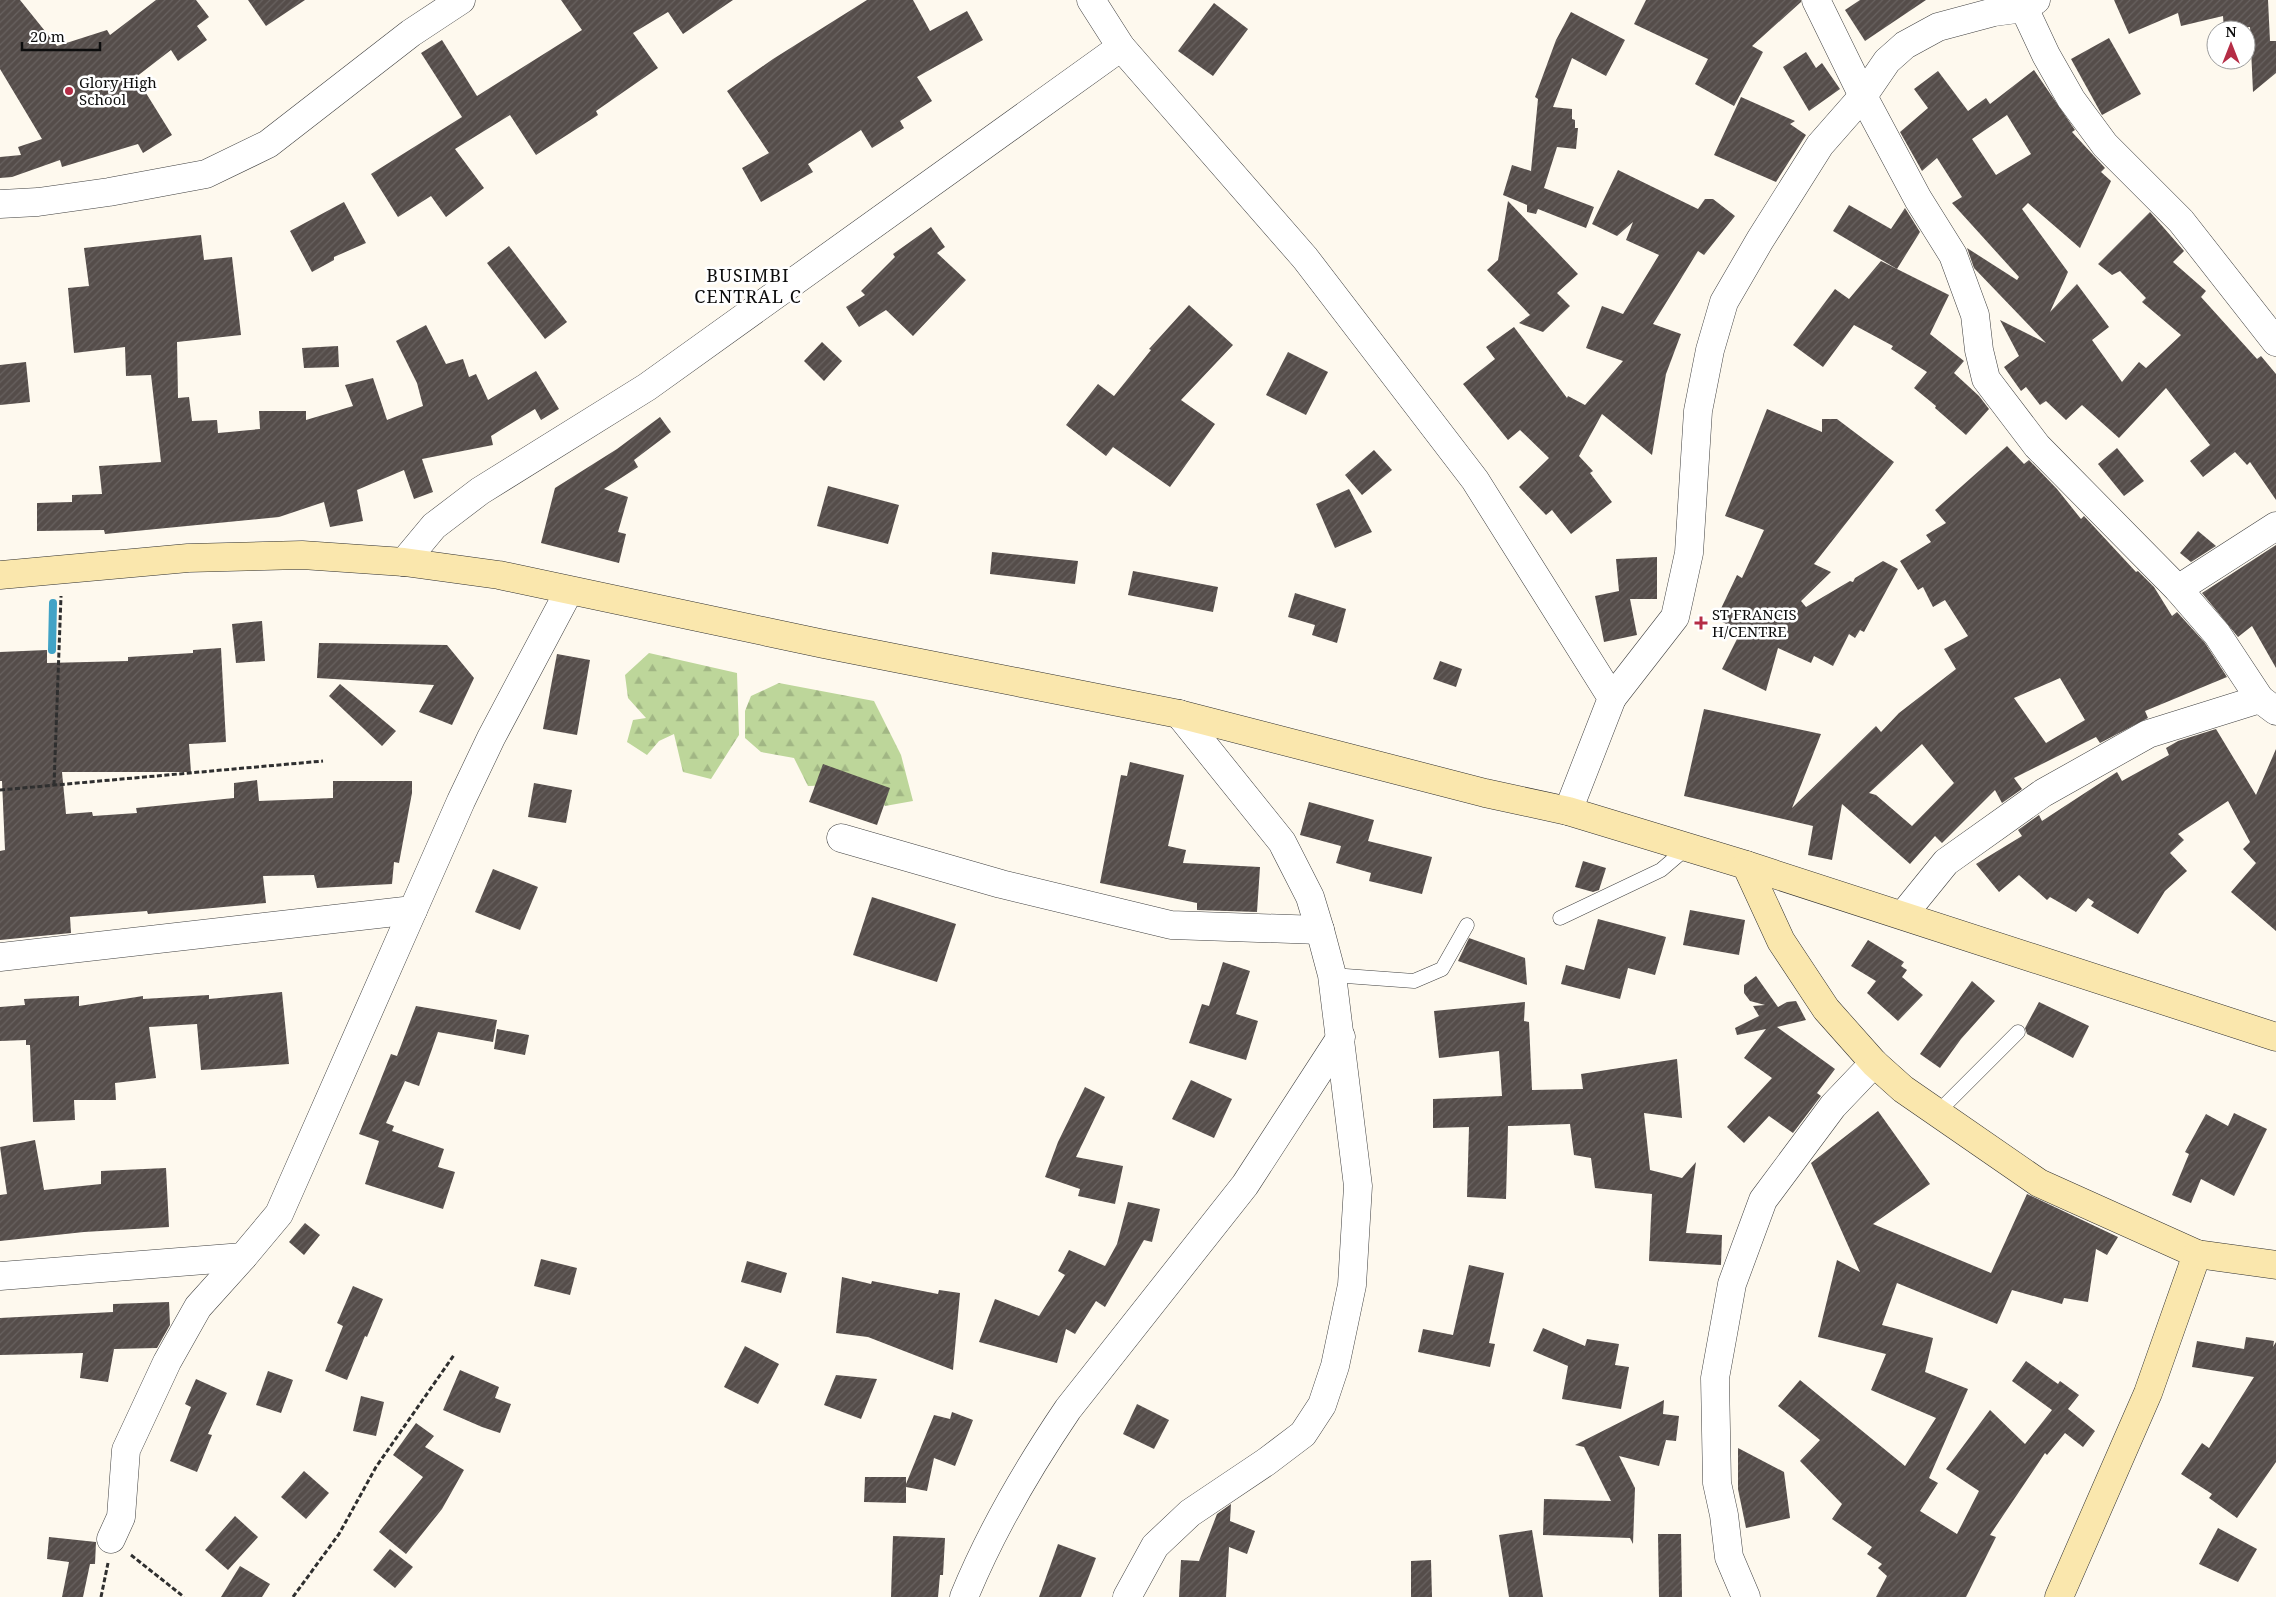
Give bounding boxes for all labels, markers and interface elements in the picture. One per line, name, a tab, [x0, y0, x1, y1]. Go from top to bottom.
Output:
scale bar	[22, 20, 100, 52]
north arrow	[2206, 20, 2256, 70]
text: N	[2225, 22, 2237, 41]
text: 20 m	[30, 26, 65, 46]
place label: Glory High School	[79, 72, 157, 109]
marker: Glory High School	[63, 85, 75, 97]
district label: BUSIMBI CENTRAL C	[694, 263, 802, 308]
place label: ST FRANCIS H/CENTRE	[1712, 604, 1797, 641]
marker: ST FRANCIS H/CENTRE	[1694, 616, 1708, 630]

